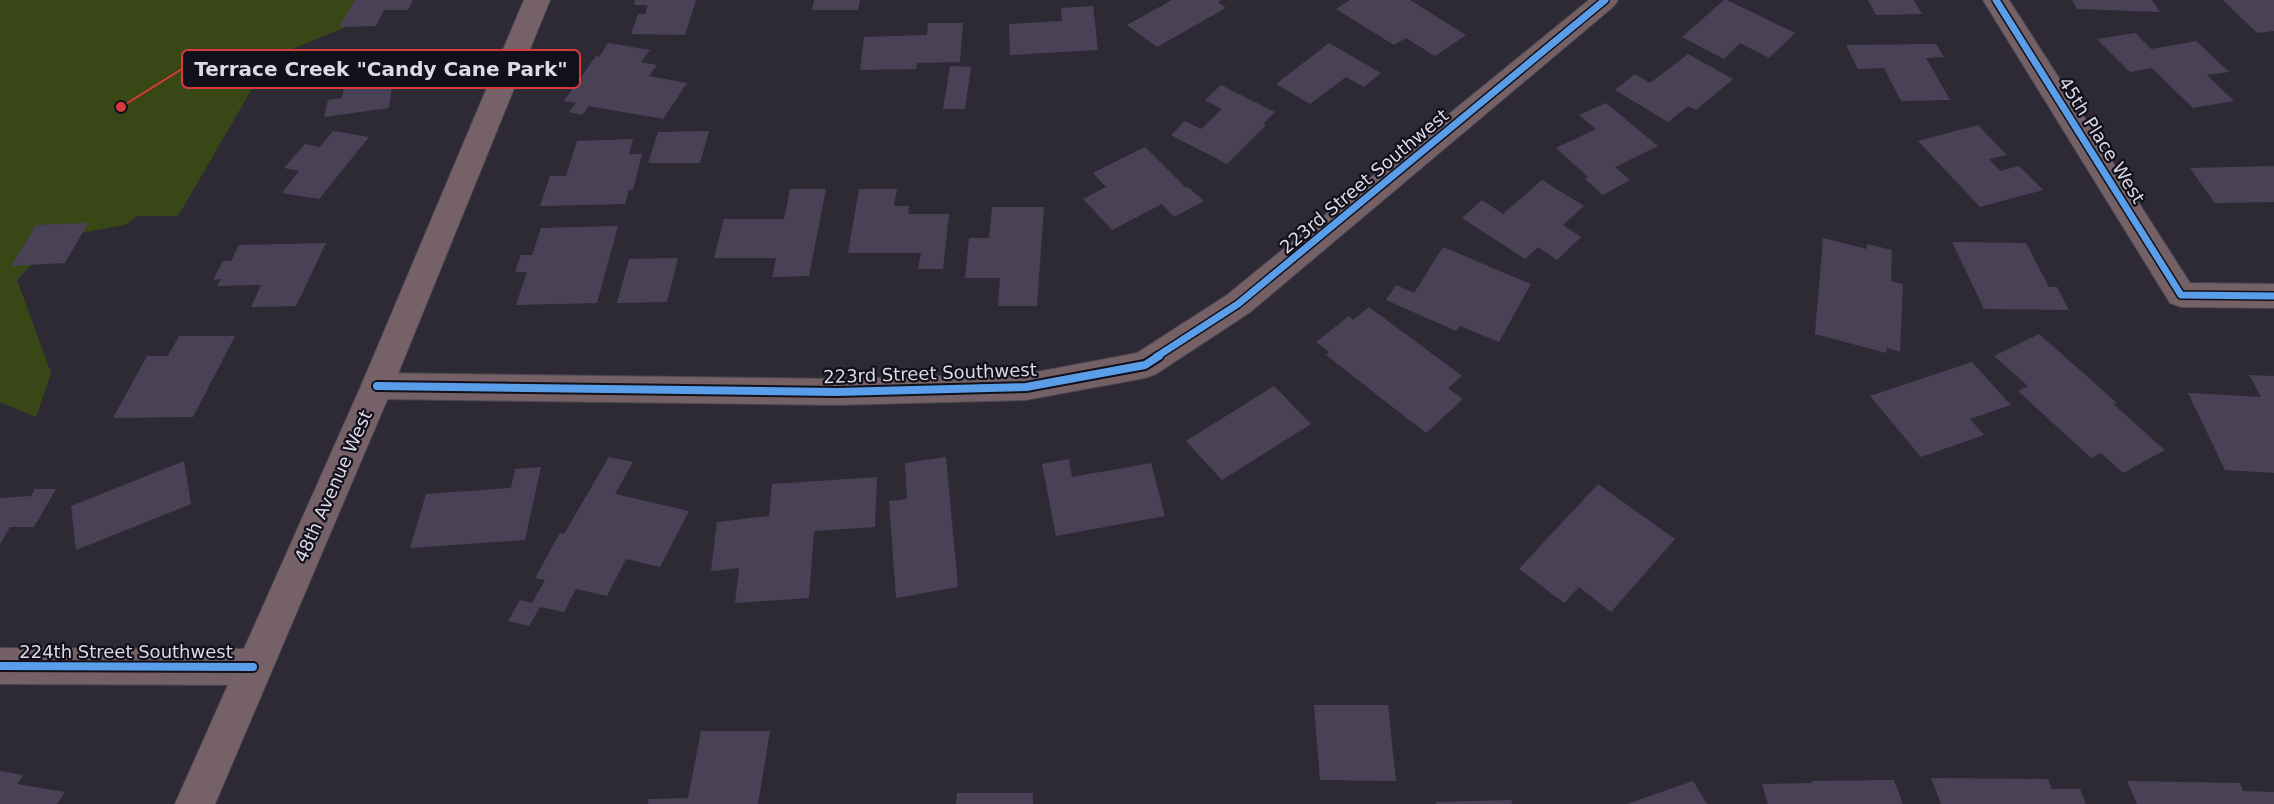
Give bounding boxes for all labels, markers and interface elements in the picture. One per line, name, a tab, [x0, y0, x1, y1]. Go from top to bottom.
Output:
callout: Terrace Creek "Candy Cane Park"	[182, 50, 580, 88]
text: Terrace Creek "Candy Cane Park"	[194, 57, 568, 81]
street label: 45th Place West	[2055, 73, 2149, 207]
street label: 223rd Street Southwest	[1275, 104, 1453, 258]
street label: 223rd Street Southwest	[823, 359, 1037, 387]
street label: 48th Avenue West	[290, 407, 376, 565]
street label: 224th Street Southwest	[19, 641, 233, 662]

